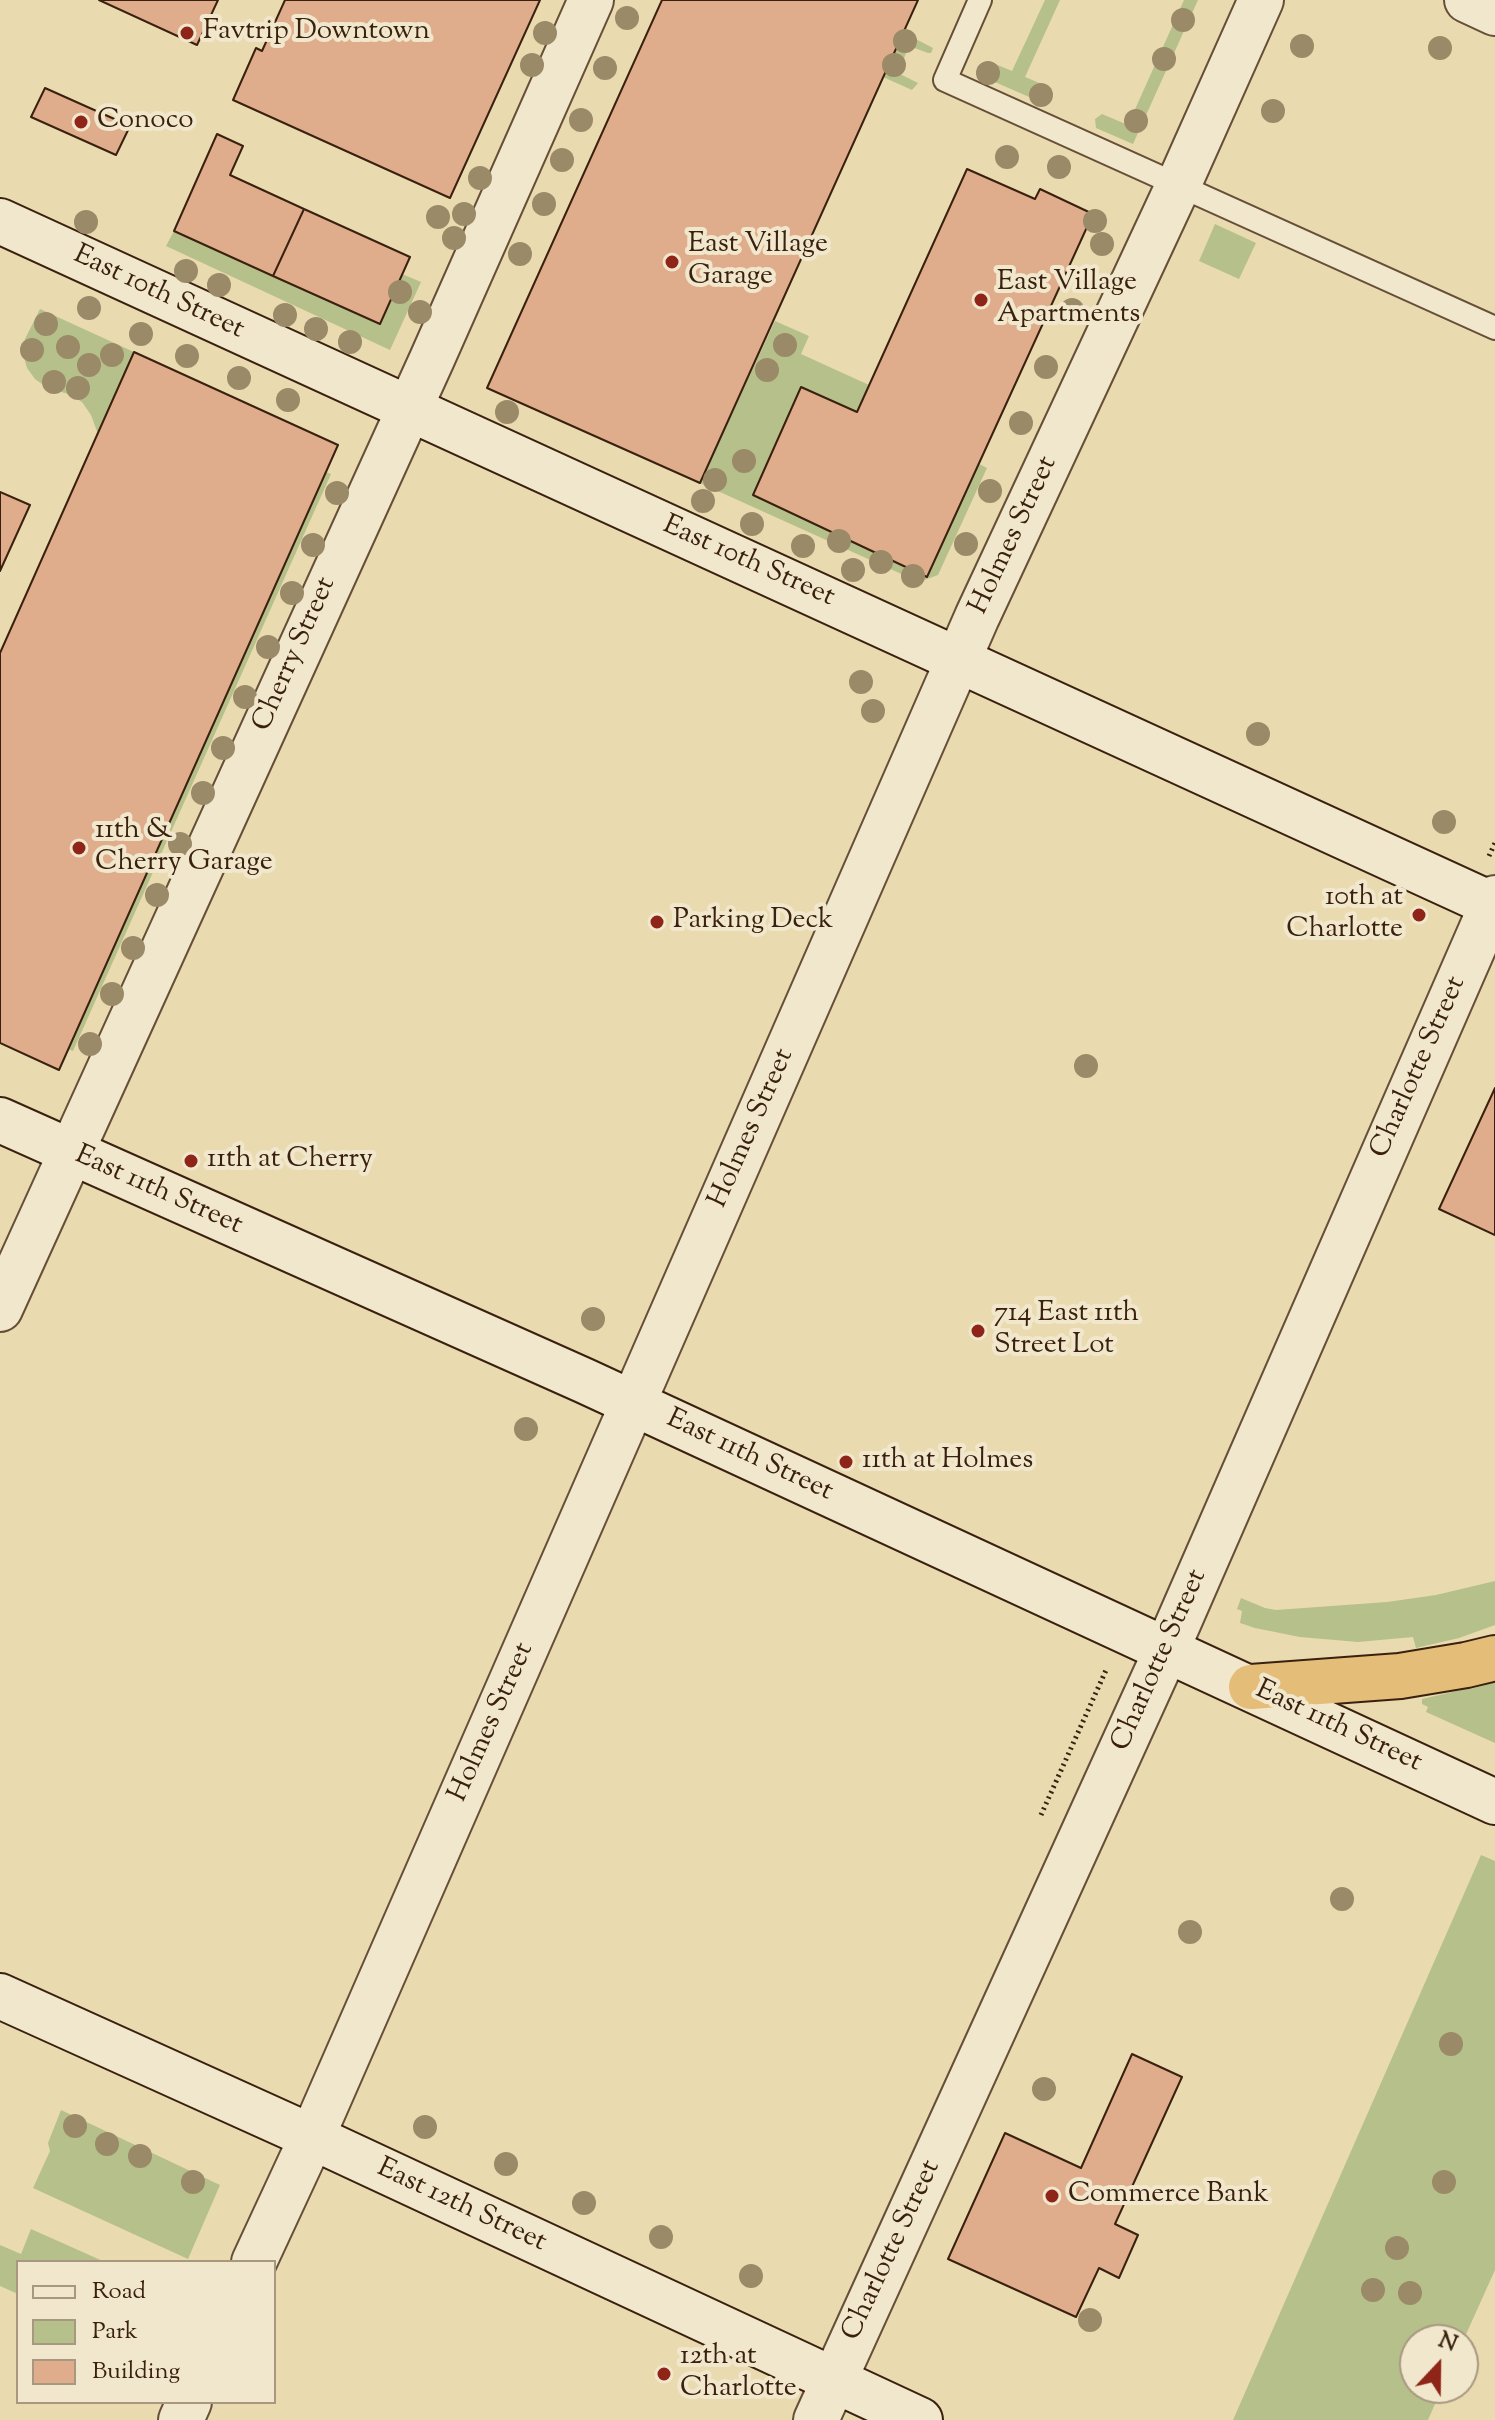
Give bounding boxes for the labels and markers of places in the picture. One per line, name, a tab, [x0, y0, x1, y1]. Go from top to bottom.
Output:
place label: Favtrip Downtown	[203, 16, 430, 50]
marker: Favtrip Downtown	[178, 24, 196, 42]
place label: Conoco	[97, 105, 194, 139]
marker: Conoco	[72, 113, 90, 131]
place label: East Village Garage	[688, 229, 828, 295]
marker: East Village Garage	[663, 253, 681, 271]
place label: East Village Apartments	[997, 267, 1140, 333]
marker: East Village Apartments	[972, 291, 990, 309]
place label: 11th & Cherry Garage	[95, 815, 273, 881]
marker: 11th & Cherry Garage	[70, 839, 88, 857]
place label: 10th at Charlotte	[1286, 882, 1403, 948]
place label: Parking Deck	[673, 905, 833, 939]
marker: 10th at Charlotte	[1410, 906, 1428, 924]
marker: Parking Deck	[648, 913, 666, 931]
place label: 11th at Cherry	[207, 1144, 373, 1178]
marker: 11th at Cherry	[182, 1152, 200, 1170]
place label: 714 East 11th Street Lot	[994, 1298, 1139, 1364]
marker: 714 East 11th Street Lot	[969, 1322, 987, 1340]
place label: 11th at Holmes	[862, 1445, 1033, 1479]
marker: 11th at Holmes	[837, 1453, 855, 1471]
place label: Commerce Bank	[1068, 2179, 1269, 2213]
marker: Commerce Bank	[1043, 2187, 1061, 2205]
place label: 12th at Charlotte	[680, 2341, 797, 2407]
marker: 12th at Charlotte	[655, 2365, 673, 2383]

